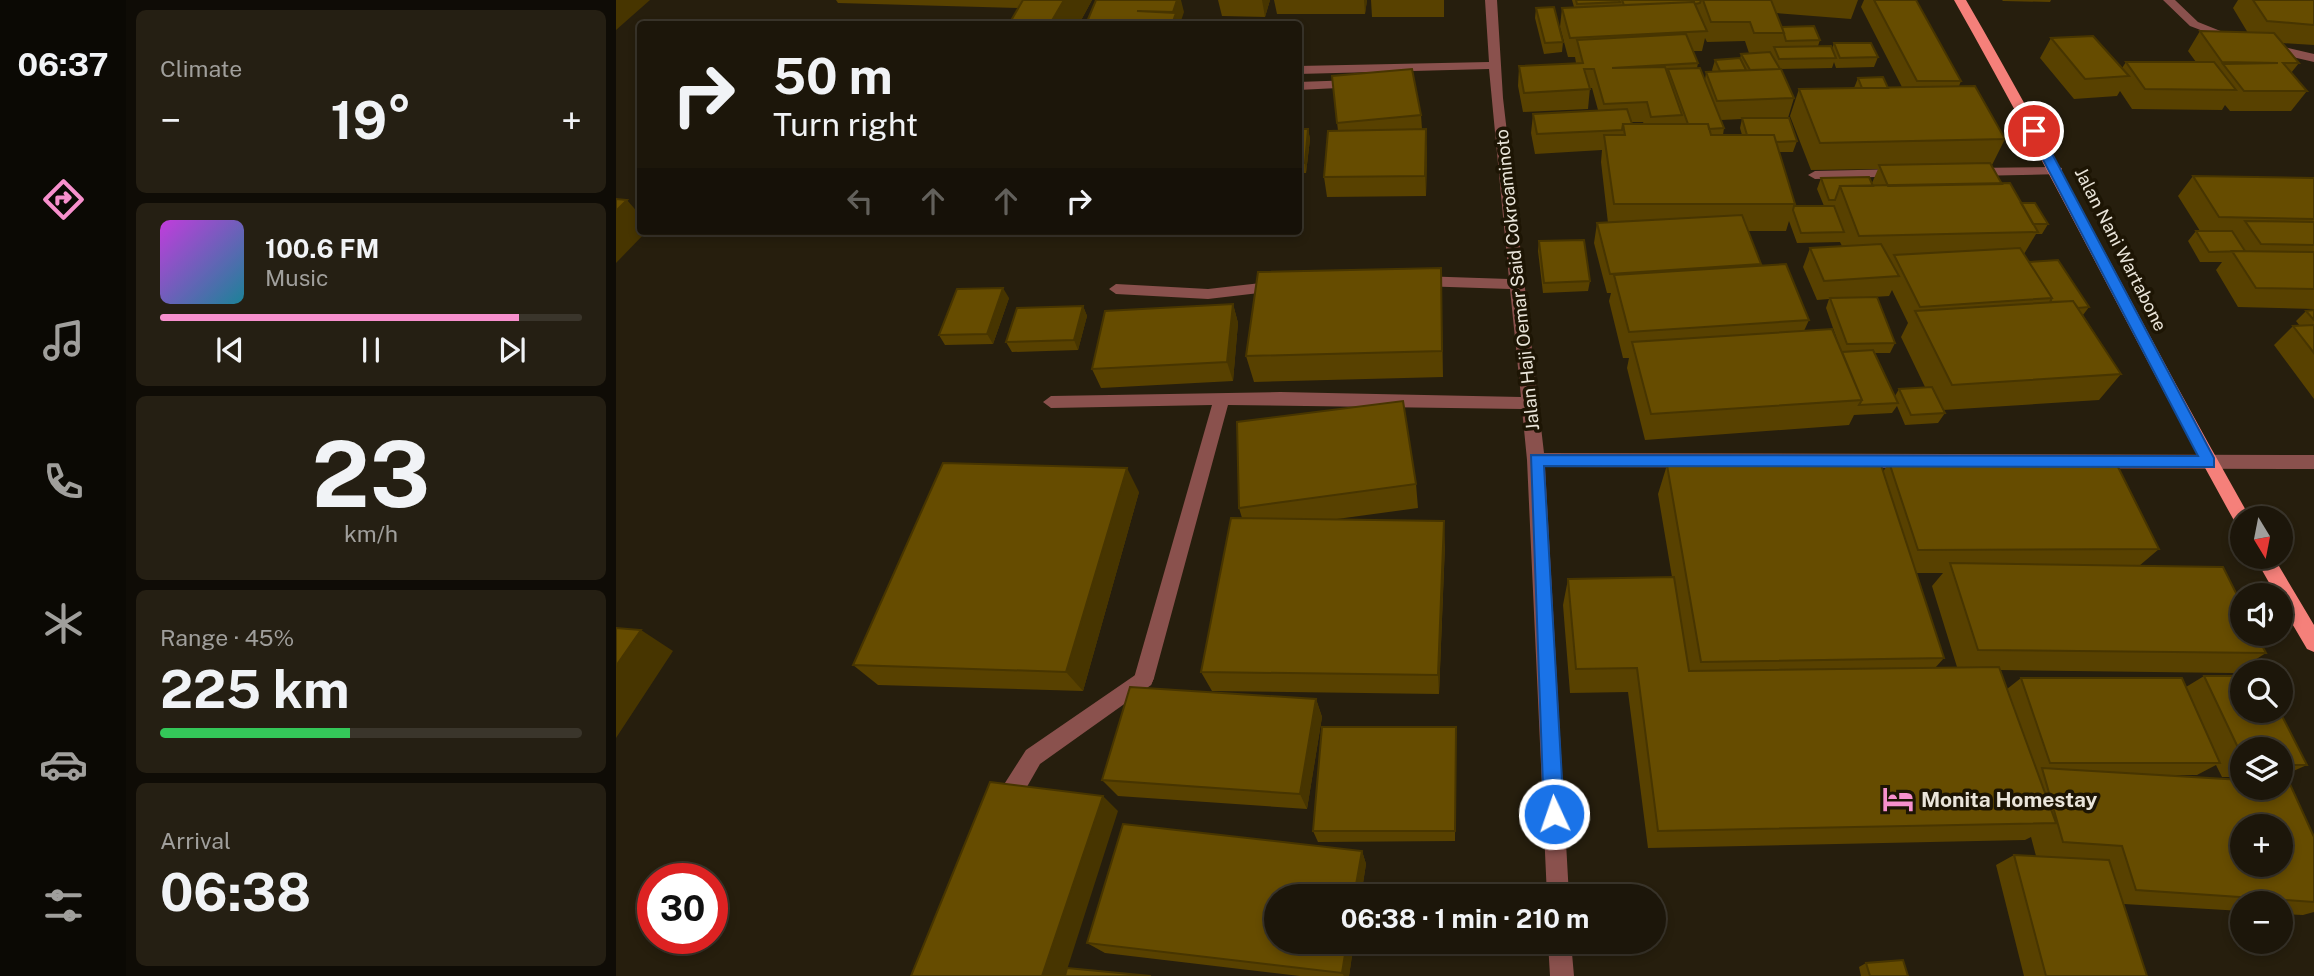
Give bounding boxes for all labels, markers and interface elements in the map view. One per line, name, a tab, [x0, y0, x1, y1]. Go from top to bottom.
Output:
text: 06:37	[17, 46, 109, 83]
text: 50 m	[773, 47, 893, 105]
icon: right	[658, 49, 749, 140]
text: Climate	[160, 55, 242, 82]
text: 19°	[330, 90, 412, 151]
text: −	[160, 98, 181, 143]
text: +	[561, 98, 582, 143]
pin	[2004, 101, 2064, 161]
text: Turn right	[773, 106, 918, 143]
icon: arrive	[2015, 112, 2053, 150]
street label: Jalan Haji Oemar Said Cokroaminoto	[1491, 128, 1543, 432]
street label: Jalan Nani Wartabone	[2071, 164, 2171, 334]
icon: directions	[39, 175, 88, 224]
icon: left	[841, 182, 879, 220]
icon: ahead	[914, 182, 952, 220]
icon: ahead	[987, 182, 1025, 220]
icon: right	[1060, 182, 1098, 220]
text: 100.6 FM	[265, 233, 379, 264]
text: Music	[265, 264, 329, 291]
icon: music	[39, 316, 88, 365]
icon: previous	[211, 331, 249, 369]
icon: pause	[352, 331, 390, 369]
icon: next	[493, 331, 531, 369]
text: 23	[312, 421, 430, 527]
icon: phone	[39, 457, 88, 506]
north arrow	[2230, 506, 2292, 569]
map controls	[2230, 506, 2293, 954]
text: km/h	[344, 520, 398, 547]
button: sound	[2230, 583, 2293, 646]
icon: climate	[39, 599, 88, 648]
text: Range · 45%	[160, 624, 294, 651]
text: 225 km	[160, 659, 350, 720]
button: search	[2230, 660, 2293, 723]
button: layers	[2230, 737, 2293, 800]
icon: car	[39, 740, 88, 789]
position arrow	[1517, 777, 1591, 851]
hotel icon: Monita Homestay	[1881, 782, 1915, 816]
place label: Monita Homestay	[1921, 787, 2098, 812]
button: +	[2230, 814, 2293, 877]
text: Arrival	[160, 827, 231, 854]
text: 06:38	[160, 862, 311, 923]
speed limit sign: 30	[637, 863, 728, 954]
icon: filters	[39, 881, 88, 930]
button: −	[2230, 891, 2293, 954]
text: 06:38 · 1 min · 210 m	[1341, 903, 1589, 934]

